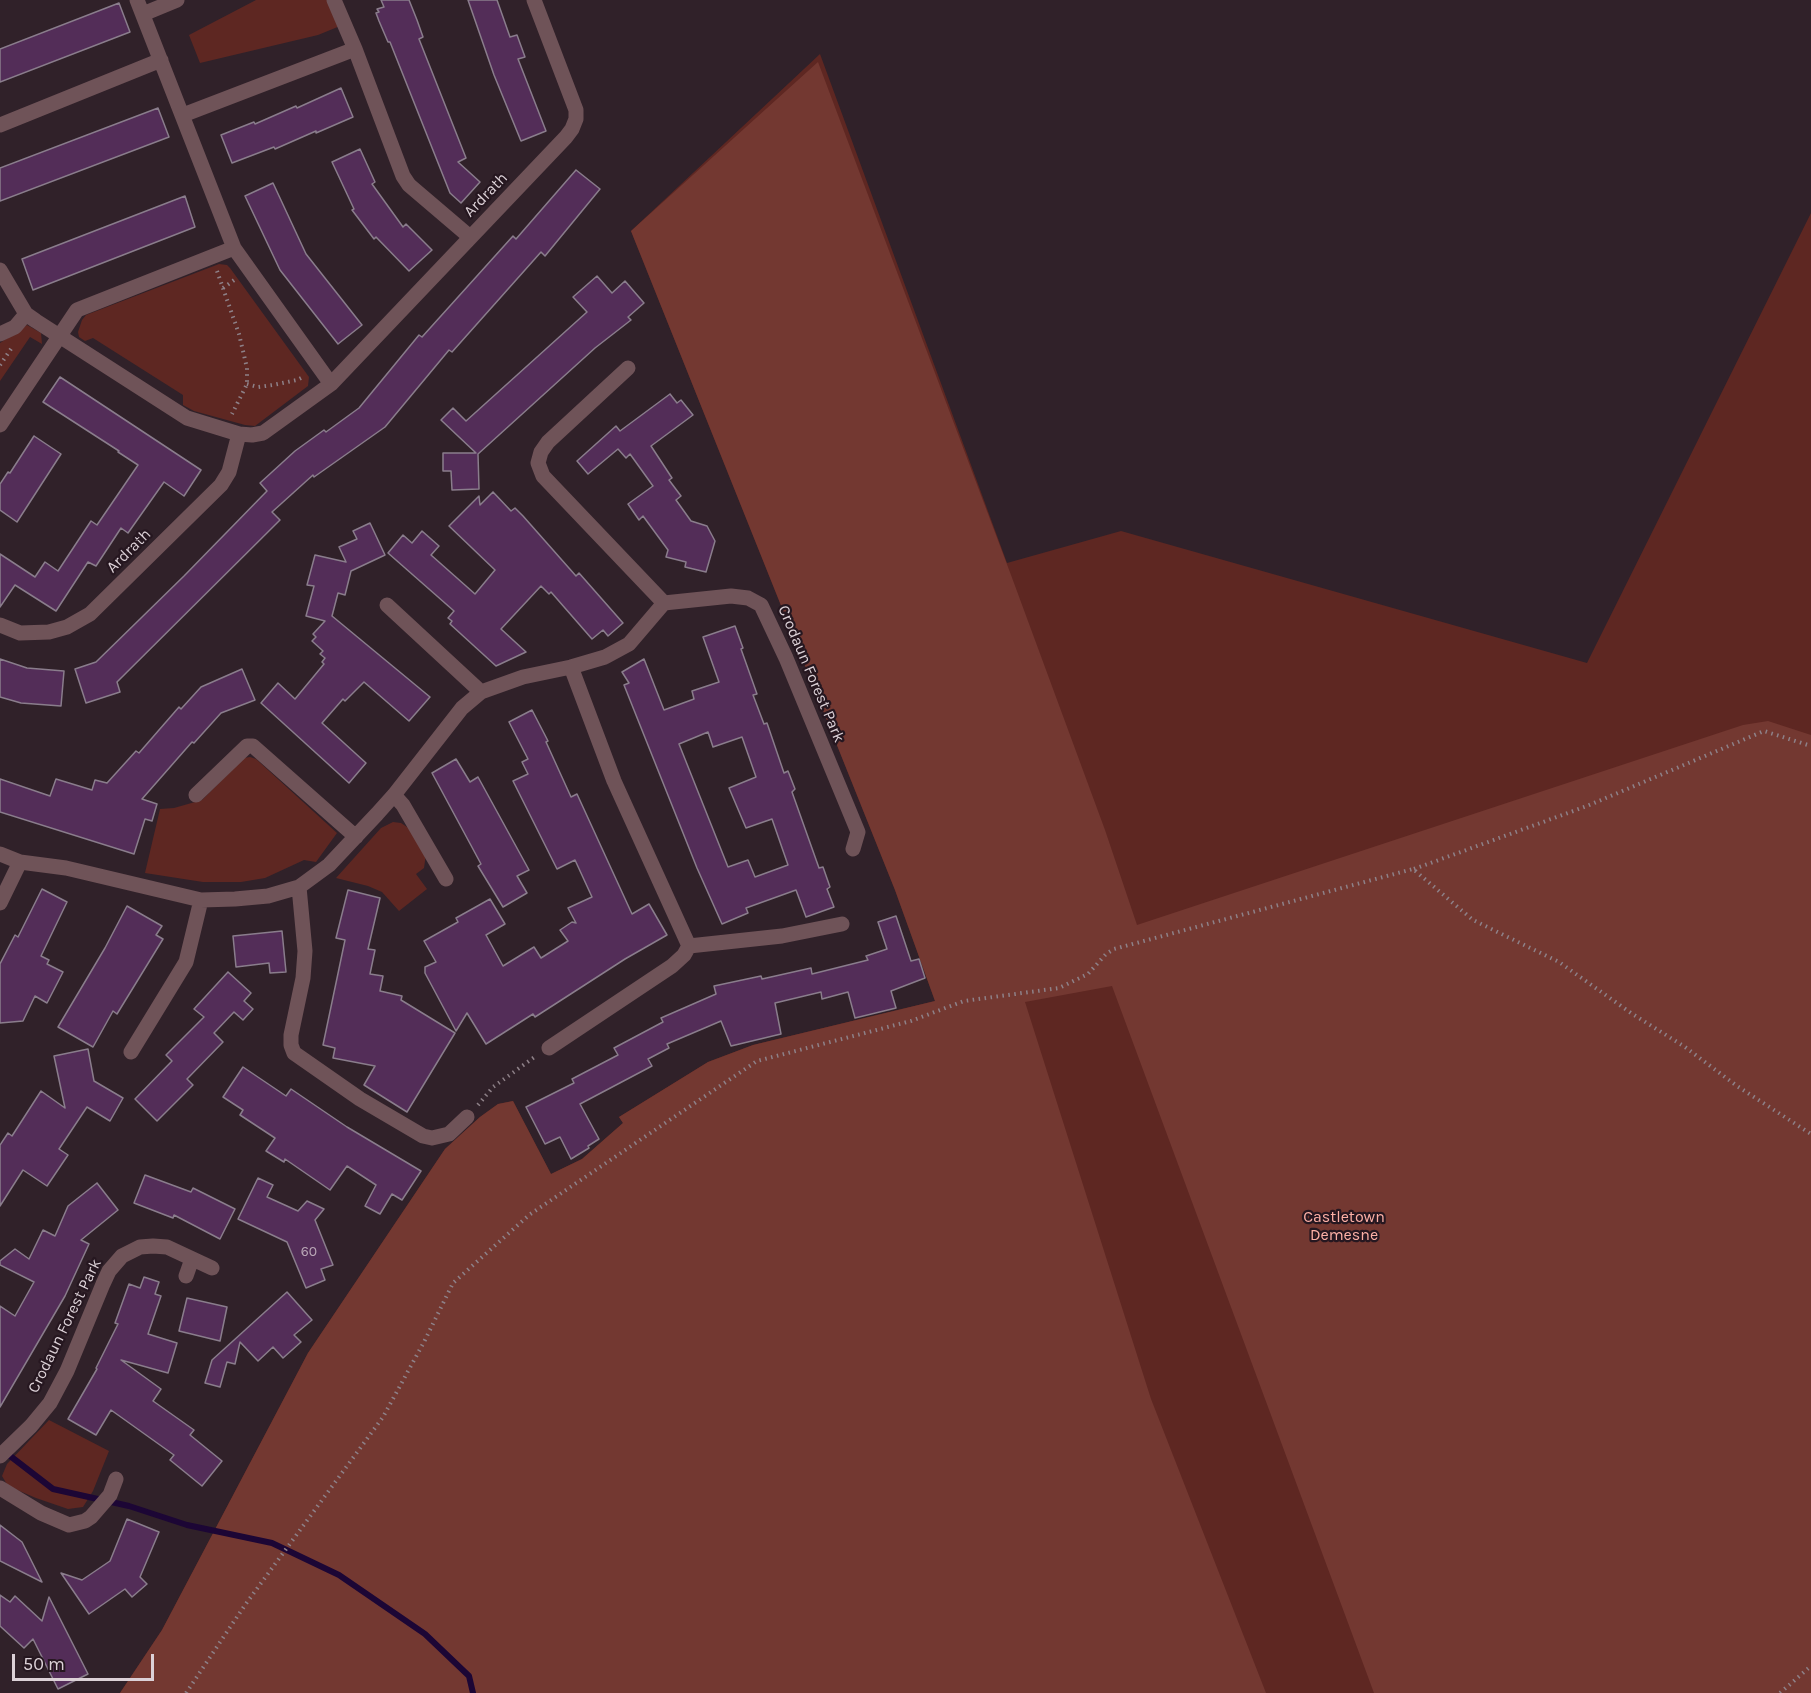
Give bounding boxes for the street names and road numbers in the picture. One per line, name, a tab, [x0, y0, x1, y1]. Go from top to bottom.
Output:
street label: Ardrath	[460, 169, 512, 221]
street label: Ardrath	[103, 525, 155, 577]
street label: Crodaun Forest Park	[773, 603, 849, 745]
street label: Crodaun Forest Park	[24, 1256, 106, 1396]

